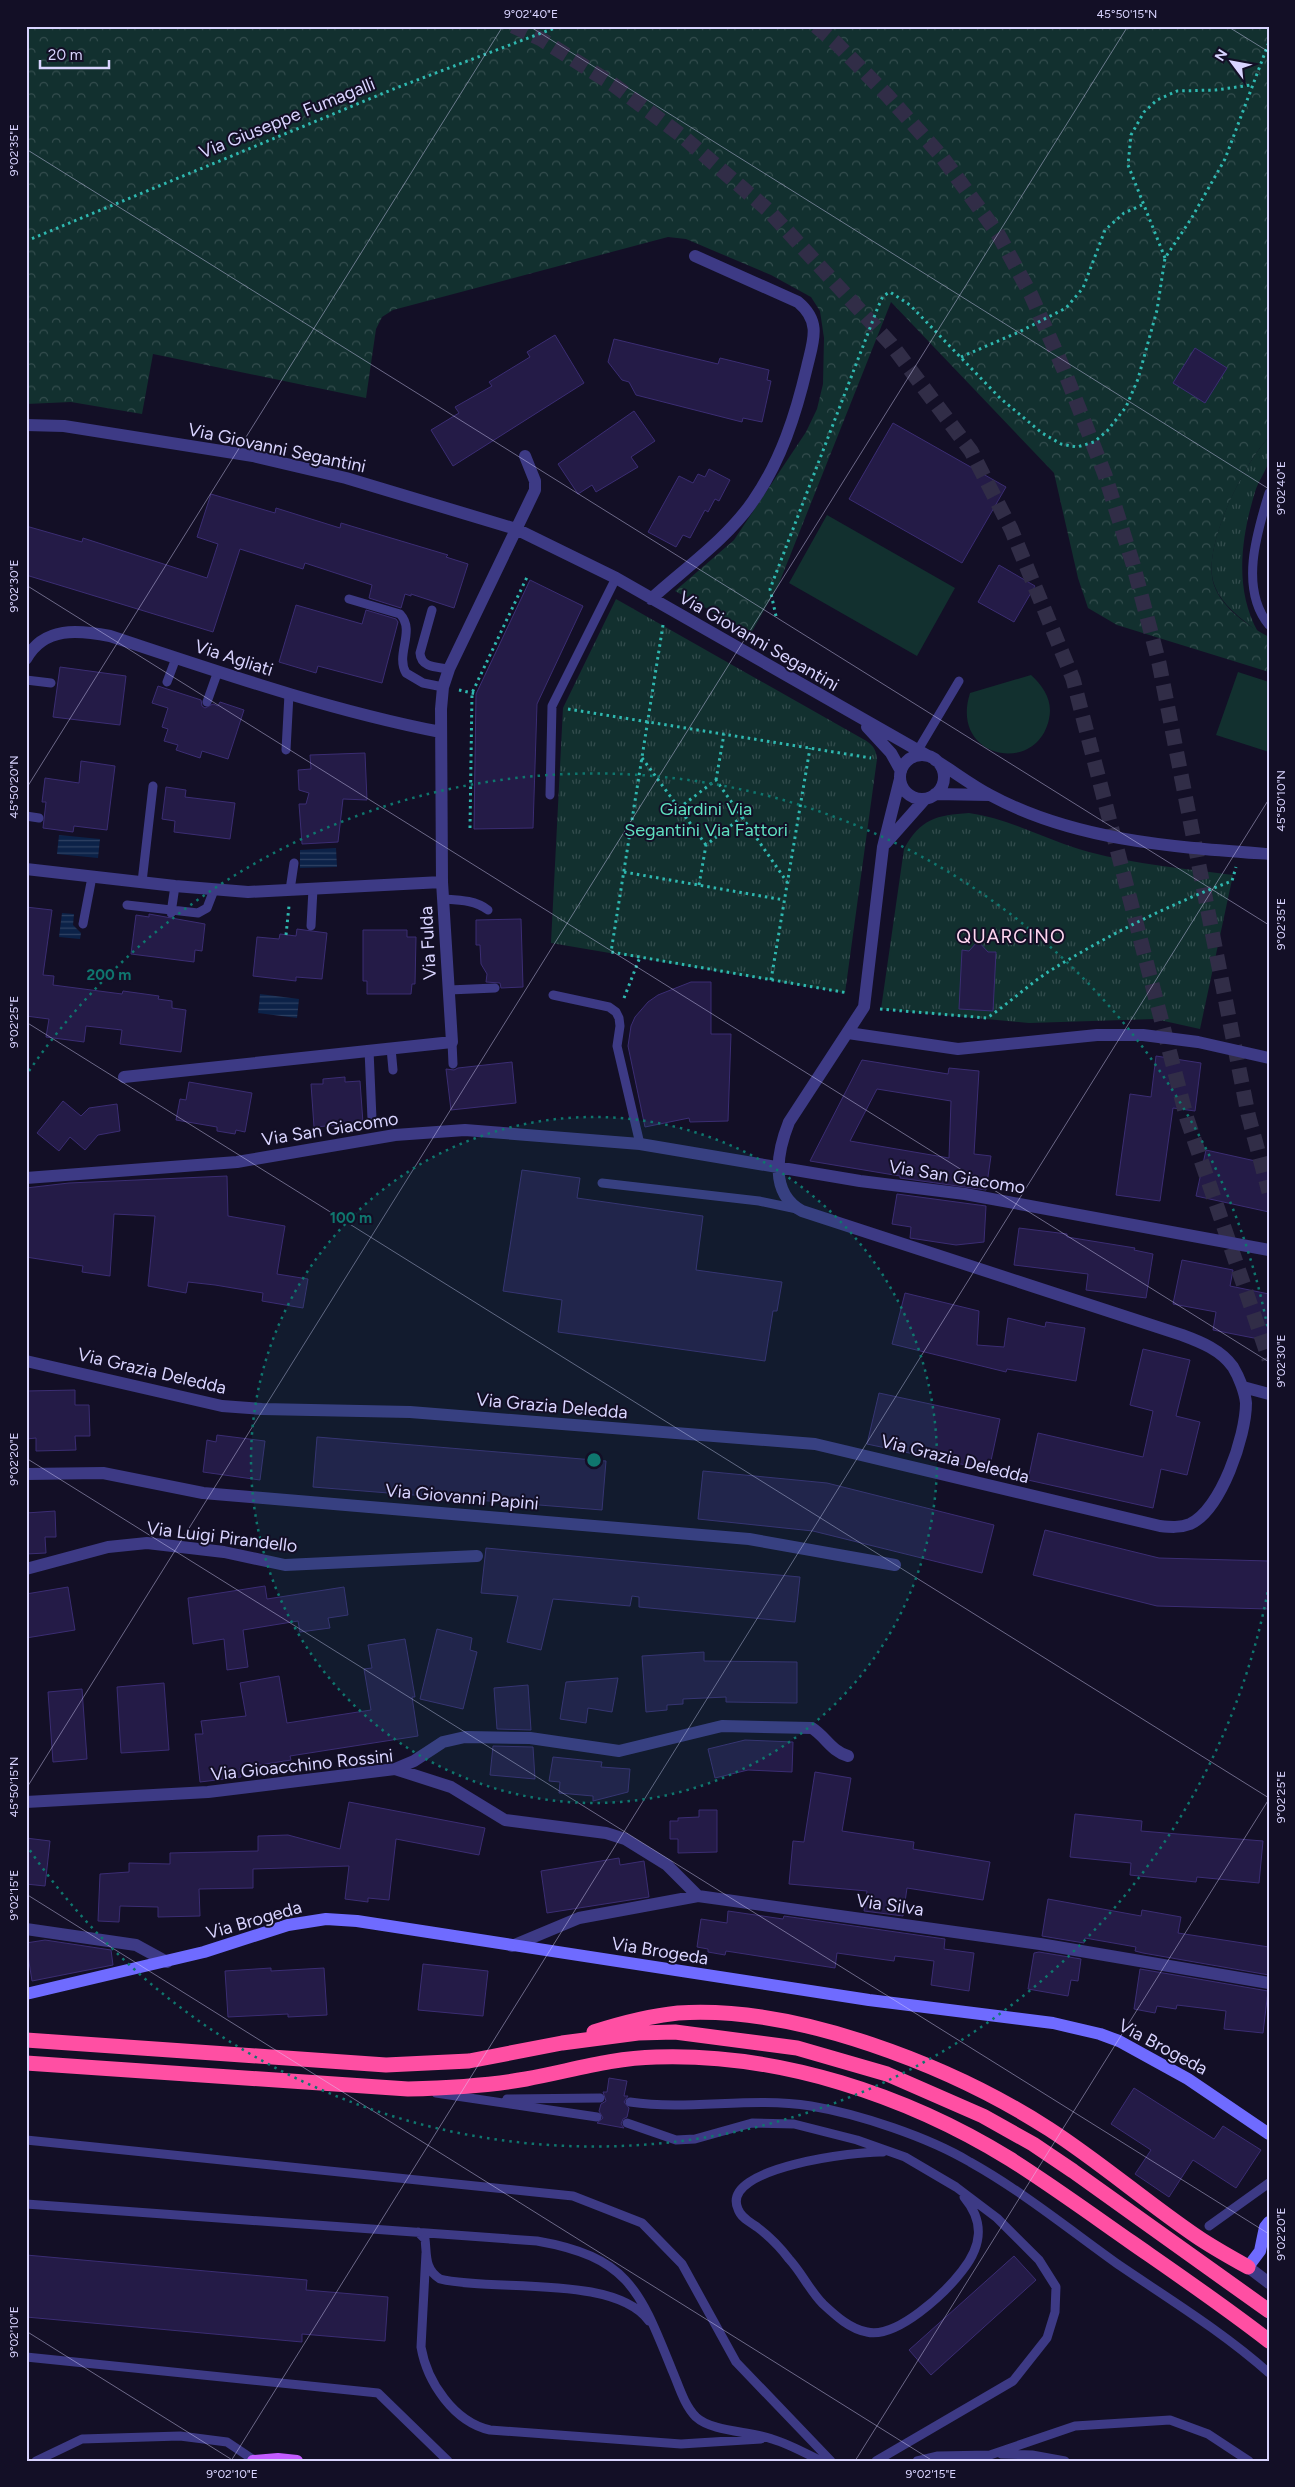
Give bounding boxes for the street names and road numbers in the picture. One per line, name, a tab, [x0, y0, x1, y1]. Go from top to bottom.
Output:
street label: Via Giuseppe Fumagalli	[196, 73, 378, 163]
street label: Via Giovanni Segantini	[186, 418, 368, 478]
street label: Via Giovanni Segantini	[675, 586, 843, 696]
street label: Via Agliati	[192, 635, 276, 681]
street label: Via Fulda	[415, 906, 441, 980]
street label: Via San Giacomo	[260, 1107, 400, 1151]
street label: Via San Giacomo	[887, 1155, 1027, 1199]
street label: Via Grazia Deledda	[75, 1343, 229, 1399]
street label: Via Grazia Deledda	[475, 1388, 629, 1424]
street label: Via Grazia Deledda	[879, 1430, 1031, 1488]
street label: Via Giovanni Papini	[384, 1479, 540, 1515]
street label: Via Luigi Pirandello	[145, 1517, 299, 1557]
street label: Via Gioacchino Rossini	[210, 1744, 394, 1786]
street label: Via Silva	[855, 1889, 925, 1921]
street label: Via Brogeda	[204, 1896, 304, 1944]
street label: Via Brogeda	[610, 1932, 710, 1970]
street label: Via Brogeda	[1115, 2014, 1211, 2080]

